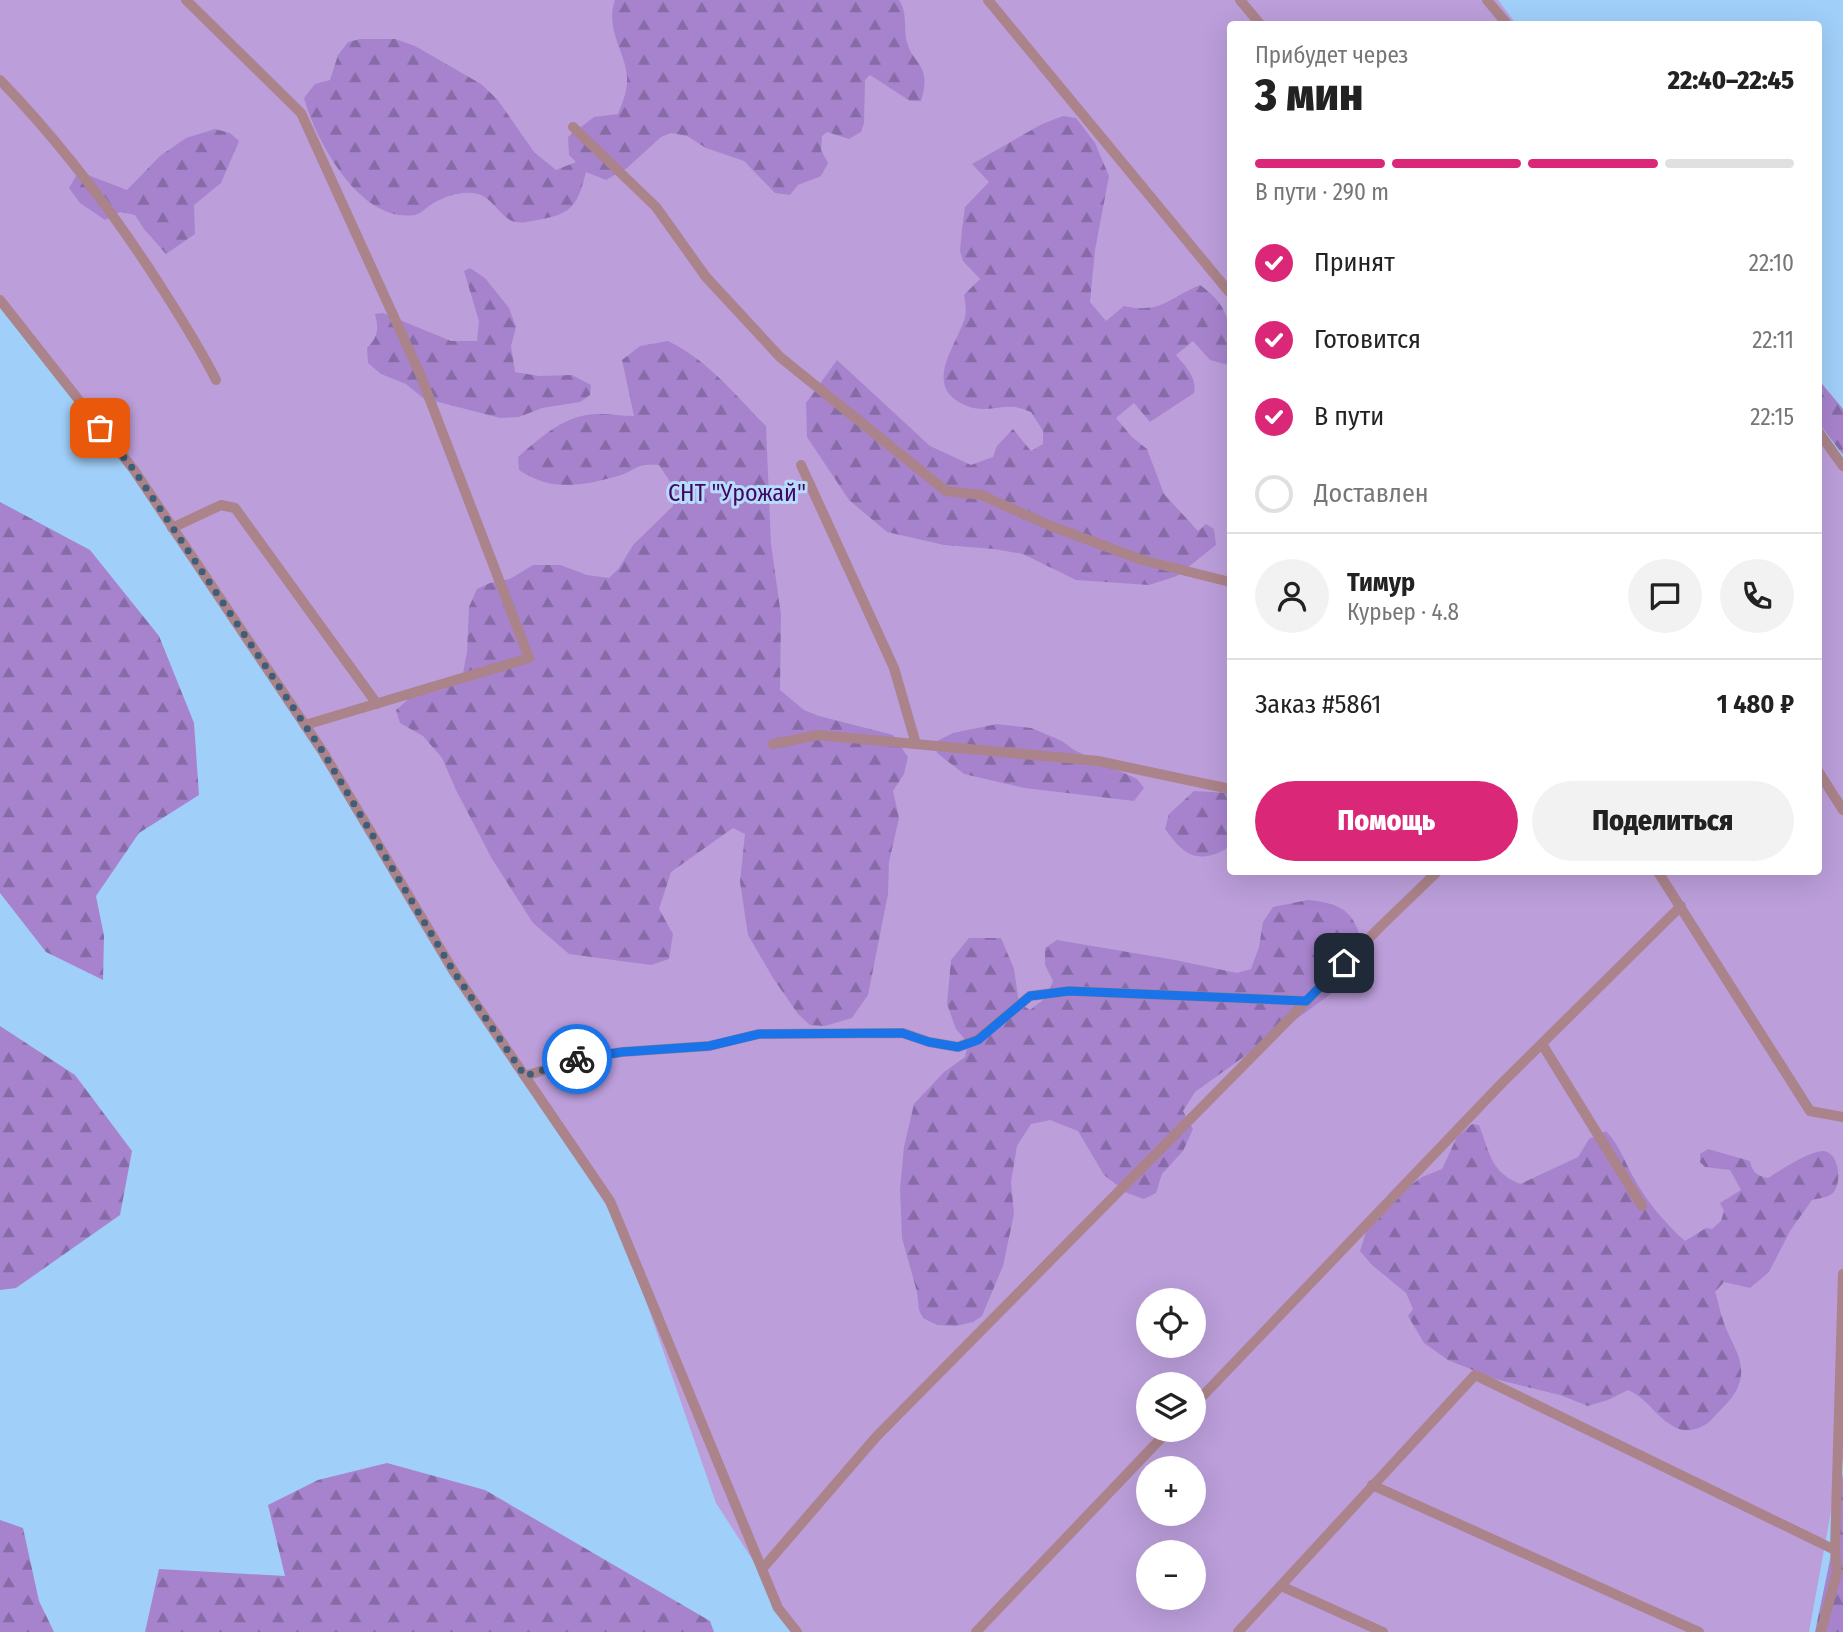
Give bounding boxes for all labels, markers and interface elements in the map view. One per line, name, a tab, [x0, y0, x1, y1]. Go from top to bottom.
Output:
text: Прибудет через	[1255, 41, 1408, 69]
text: 22:40–22:45	[1668, 65, 1794, 96]
text: 3 мин	[1255, 67, 1363, 122]
text: В пути · 290 m	[1255, 178, 1389, 206]
icon: check	[1255, 244, 1293, 282]
text: Принят	[1314, 247, 1395, 278]
text: 22:10	[1749, 249, 1794, 277]
icon: check	[1255, 321, 1293, 359]
text: Готовится	[1314, 324, 1421, 355]
text: 22:11	[1752, 326, 1794, 354]
pin	[70, 398, 130, 458]
icon: check	[1255, 398, 1293, 436]
text: В пути	[1314, 401, 1384, 432]
text: 22:15	[1750, 403, 1794, 431]
icon: bag	[81, 409, 119, 447]
text: Доставлен	[1314, 478, 1429, 509]
park label: СНТ "Урожай"	[668, 479, 806, 507]
button: person	[1255, 559, 1329, 633]
button: chat	[1628, 559, 1702, 633]
button: phone	[1720, 559, 1794, 633]
text: Тимур	[1347, 567, 1415, 598]
text: Курьер · 4.8	[1347, 598, 1459, 626]
text: Заказ #5861	[1255, 689, 1381, 720]
text: 1 480 ₽	[1717, 689, 1794, 720]
button: Помощь	[1255, 781, 1518, 861]
button: Поделиться	[1532, 781, 1794, 861]
pin	[1314, 933, 1374, 993]
icon: home	[1325, 944, 1363, 982]
courier	[542, 1024, 612, 1094]
icon: bike	[558, 1040, 596, 1078]
map controls	[1136, 1288, 1206, 1610]
button: locate	[1136, 1288, 1206, 1358]
button: layers	[1136, 1372, 1206, 1442]
button: +	[1136, 1456, 1206, 1526]
button: −	[1136, 1540, 1206, 1610]

